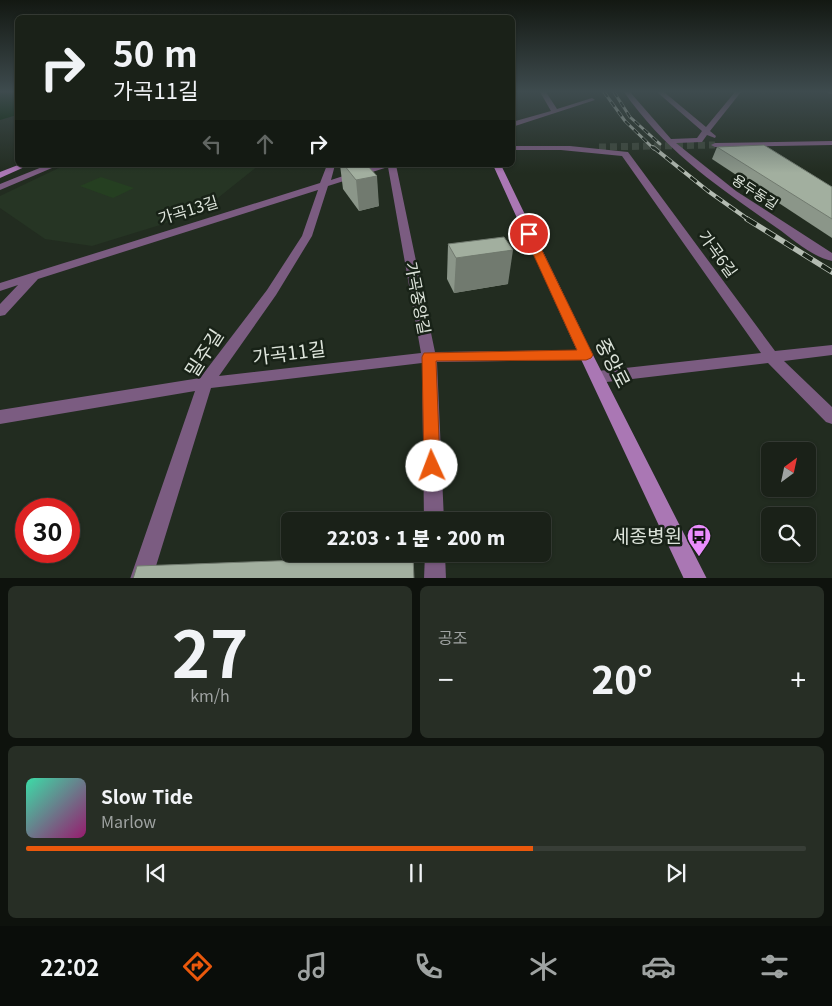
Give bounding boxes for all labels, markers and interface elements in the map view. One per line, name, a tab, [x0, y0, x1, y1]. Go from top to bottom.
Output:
text: 50 m	[113, 26, 198, 77]
icon: right	[30, 35, 95, 100]
text: 가곡11길	[113, 73, 198, 105]
icon: left	[198, 130, 226, 158]
icon: ahead	[251, 130, 279, 158]
icon: right	[304, 130, 332, 158]
street label: 용두동길	[728, 169, 783, 214]
street label: 가곡13길	[155, 189, 221, 230]
pin	[508, 213, 550, 255]
icon: arrive	[515, 220, 543, 248]
street label: 가곡6길	[694, 225, 744, 282]
street label: 가곡중앙길	[400, 259, 438, 336]
street label: 밀주길	[177, 323, 228, 382]
street label: 중앙로	[590, 333, 638, 392]
street label: 가곡11길	[251, 334, 327, 369]
position arrow	[405, 439, 457, 491]
north arrow	[761, 442, 816, 498]
map controls	[761, 442, 816, 562]
speed limit sign: 30	[15, 498, 80, 563]
button: search	[761, 507, 816, 562]
place label: 세종병원	[612, 521, 682, 548]
text: 22:03 · 1 분 · 200 m	[327, 523, 505, 550]
bus stop icon: 세종병원	[686, 523, 712, 557]
text: 27	[172, 603, 248, 697]
text: 공조	[438, 625, 467, 649]
text: 20°	[591, 650, 653, 705]
text: −	[438, 658, 454, 698]
text: +	[790, 658, 806, 698]
text: km/h	[190, 683, 230, 707]
text: Slow Tide	[101, 782, 193, 809]
text: Marlow	[101, 809, 156, 833]
icon: previous	[142, 859, 170, 887]
icon: pause	[402, 859, 430, 887]
icon: next	[662, 859, 690, 887]
icon: directions	[180, 949, 215, 984]
icon: music	[295, 949, 330, 984]
icon: phone	[411, 949, 446, 984]
icon: climate	[526, 949, 561, 984]
icon: car	[641, 949, 676, 984]
icon: filters	[757, 949, 792, 984]
text: 22:02	[40, 950, 99, 982]

